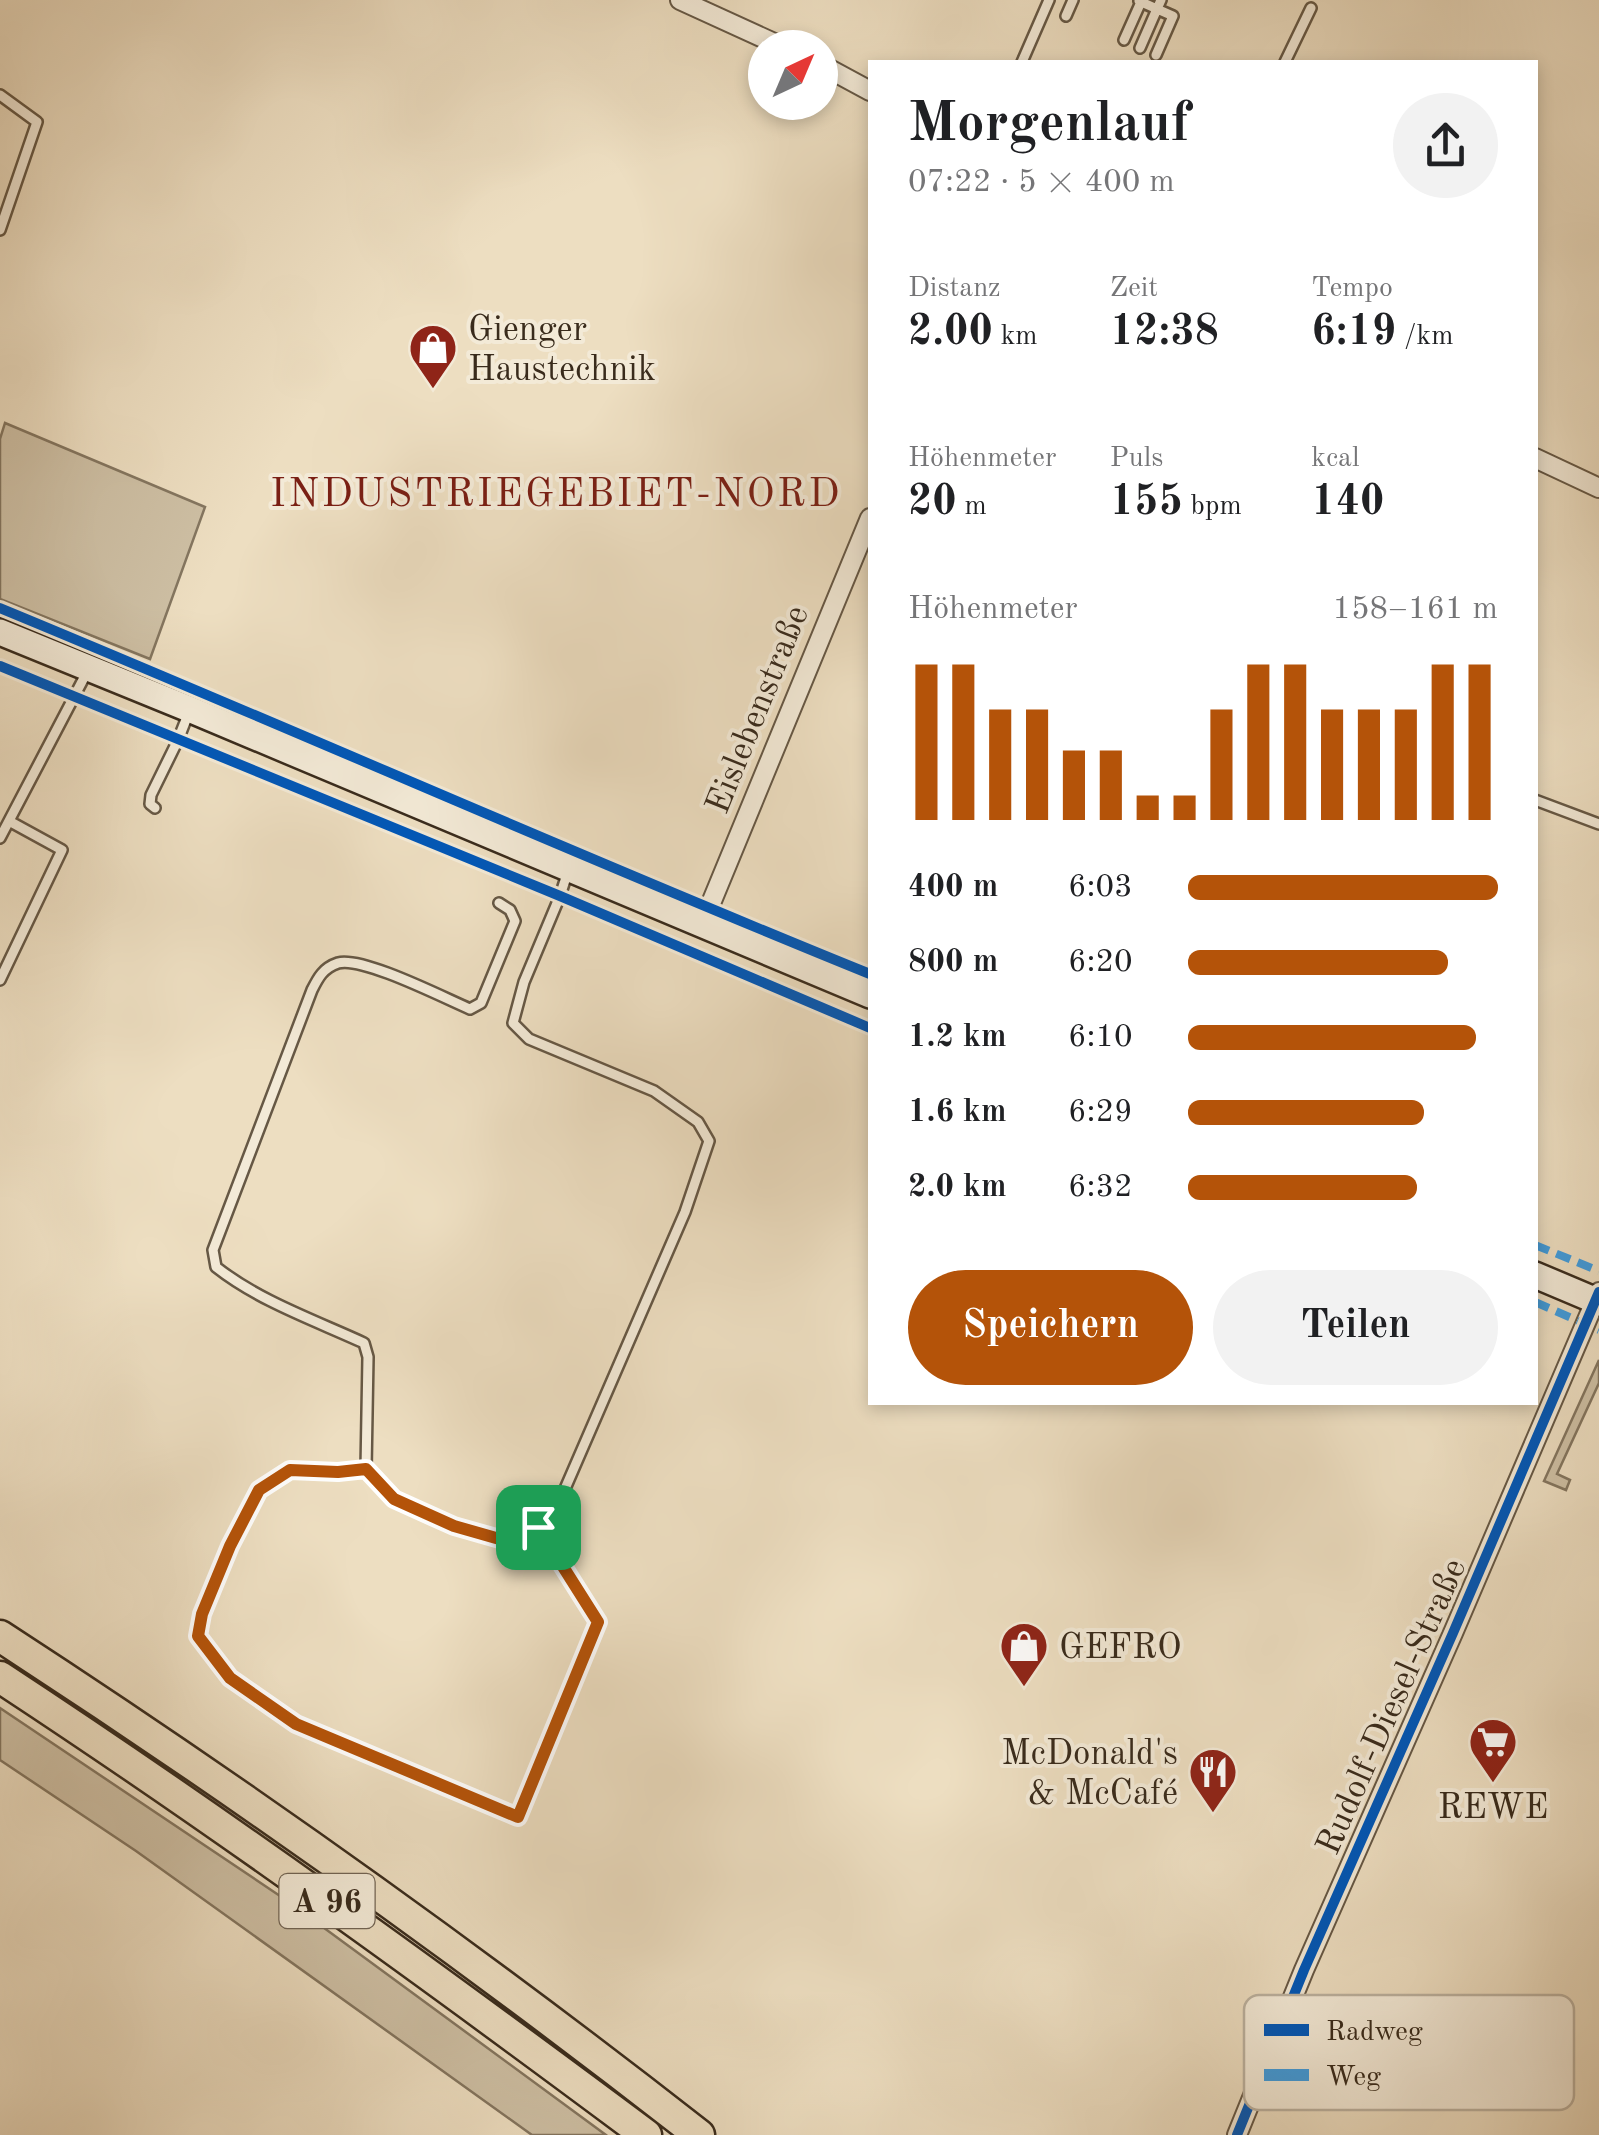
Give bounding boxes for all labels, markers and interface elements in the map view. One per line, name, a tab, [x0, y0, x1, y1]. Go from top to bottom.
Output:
north arrow	[748, 30, 838, 120]
map controls	[748, 30, 838, 120]
button: share	[1393, 93, 1498, 198]
text: Morgenlauf	[908, 98, 1190, 153]
text: 07:22 · 5 × 400 m	[908, 167, 1175, 199]
text: Distanz	[908, 275, 1001, 303]
text: Zeit	[1110, 275, 1158, 303]
text: Tempo	[1311, 275, 1393, 303]
text: 2.00	[908, 312, 993, 354]
text: 12:38	[1110, 312, 1219, 354]
text: 6:19	[1311, 312, 1396, 354]
place label: Gienger Haustechnik	[468, 313, 656, 388]
shop icon: Gienger Haustechnik	[407, 322, 459, 390]
text: km	[993, 323, 1037, 351]
text: /km	[1396, 323, 1453, 351]
text: Höhenmeter	[908, 445, 1056, 473]
text: Puls	[1110, 445, 1163, 473]
text: kcal	[1311, 445, 1360, 473]
district label: INDUSTRIEGEBIET-NORD	[270, 476, 842, 516]
text: 20	[908, 482, 957, 524]
text: 155	[1110, 482, 1183, 524]
text: 140	[1311, 482, 1384, 524]
text: m	[957, 493, 987, 521]
text: bpm	[1183, 493, 1242, 521]
text: Höhenmeter	[908, 594, 1078, 626]
text: 158–161 m	[1332, 594, 1498, 626]
street label: Eislebenstraße	[701, 601, 816, 819]
text: 400 m	[908, 872, 998, 904]
text: 6:03	[1068, 872, 1133, 904]
text: 800 m	[908, 947, 998, 979]
text: 6:20	[1068, 947, 1133, 979]
text: 1.2 km	[908, 1022, 1007, 1054]
text: 6:10	[1068, 1022, 1133, 1054]
text: 1.6 km	[908, 1097, 1007, 1129]
text: 6:29	[1068, 1097, 1133, 1129]
text: 2.0 km	[908, 1172, 1007, 1204]
text: 6:32	[1068, 1172, 1133, 1204]
button: Speichern	[908, 1270, 1193, 1385]
button: Teilen	[1213, 1270, 1498, 1385]
pin	[496, 1485, 581, 1570]
icon: arrive	[511, 1500, 566, 1555]
street label: Rudolf-Diesel-Straße	[1311, 1554, 1473, 1860]
shop icon: GEFRO	[998, 1620, 1050, 1688]
place label: GEFRO	[1059, 1631, 1182, 1666]
supermarket icon: REWE	[1467, 1716, 1519, 1784]
place label: McDonald's & McCafé	[1001, 1737, 1178, 1812]
restaurant icon: McDonald's & McCafé	[1187, 1746, 1239, 1814]
place label: REWE	[1438, 1791, 1548, 1826]
road number: A 96	[280, 1874, 374, 1928]
legend	[1244, 1995, 1574, 2110]
text: Radweg	[1326, 2019, 1423, 2047]
text: Weg	[1326, 2064, 1381, 2092]

